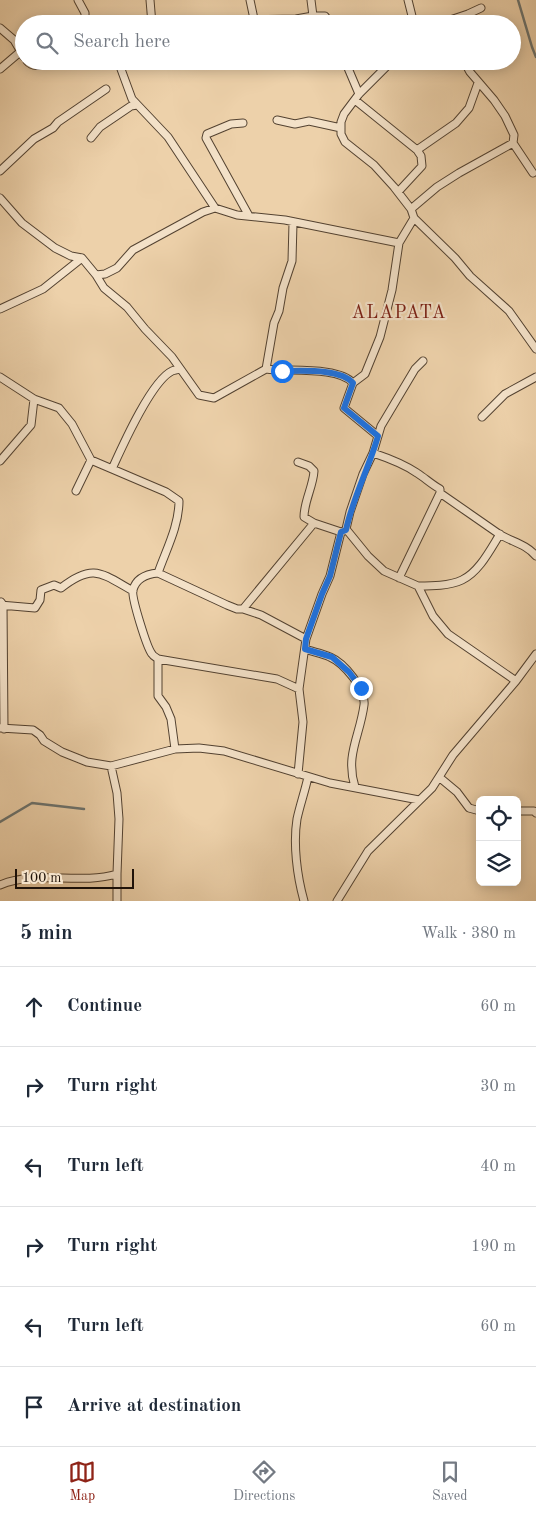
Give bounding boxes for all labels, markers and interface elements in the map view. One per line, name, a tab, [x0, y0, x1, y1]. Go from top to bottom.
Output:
search box	[15, 15, 521, 70]
icon: search	[33, 29, 61, 57]
text: Search here	[73, 33, 170, 52]
district label: ALAPATA	[352, 304, 446, 322]
route start	[271, 360, 294, 383]
route end	[350, 677, 373, 700]
map controls	[476, 796, 521, 886]
button: locate	[476, 796, 521, 841]
button: layers	[476, 841, 521, 886]
scale bar	[15, 866, 134, 889]
text: 100 m	[22, 871, 61, 885]
text: 5 min	[20, 923, 73, 944]
text: Walk · 380 m	[421, 926, 516, 942]
icon: ahead	[20, 993, 48, 1021]
text: Continue	[67, 997, 142, 1016]
text: 60 m	[480, 999, 516, 1015]
icon: right	[20, 1073, 48, 1101]
text: Turn right	[67, 1077, 157, 1096]
text: 30 m	[480, 1079, 516, 1095]
icon: left	[20, 1153, 48, 1181]
text: Turn left	[67, 1157, 144, 1176]
text: 40 m	[480, 1159, 516, 1175]
icon: right	[20, 1233, 48, 1261]
text: Turn right	[67, 1237, 157, 1256]
text: 190 m	[471, 1239, 516, 1255]
icon: left	[20, 1313, 48, 1341]
text: Turn left	[67, 1317, 144, 1336]
text: 60 m	[480, 1319, 516, 1335]
icon: arrive	[20, 1393, 48, 1421]
text: Arrive at destination	[67, 1397, 241, 1416]
tab: Map	[68, 1458, 96, 1505]
tab: Directions	[233, 1458, 295, 1505]
tab: Saved	[432, 1458, 468, 1505]

